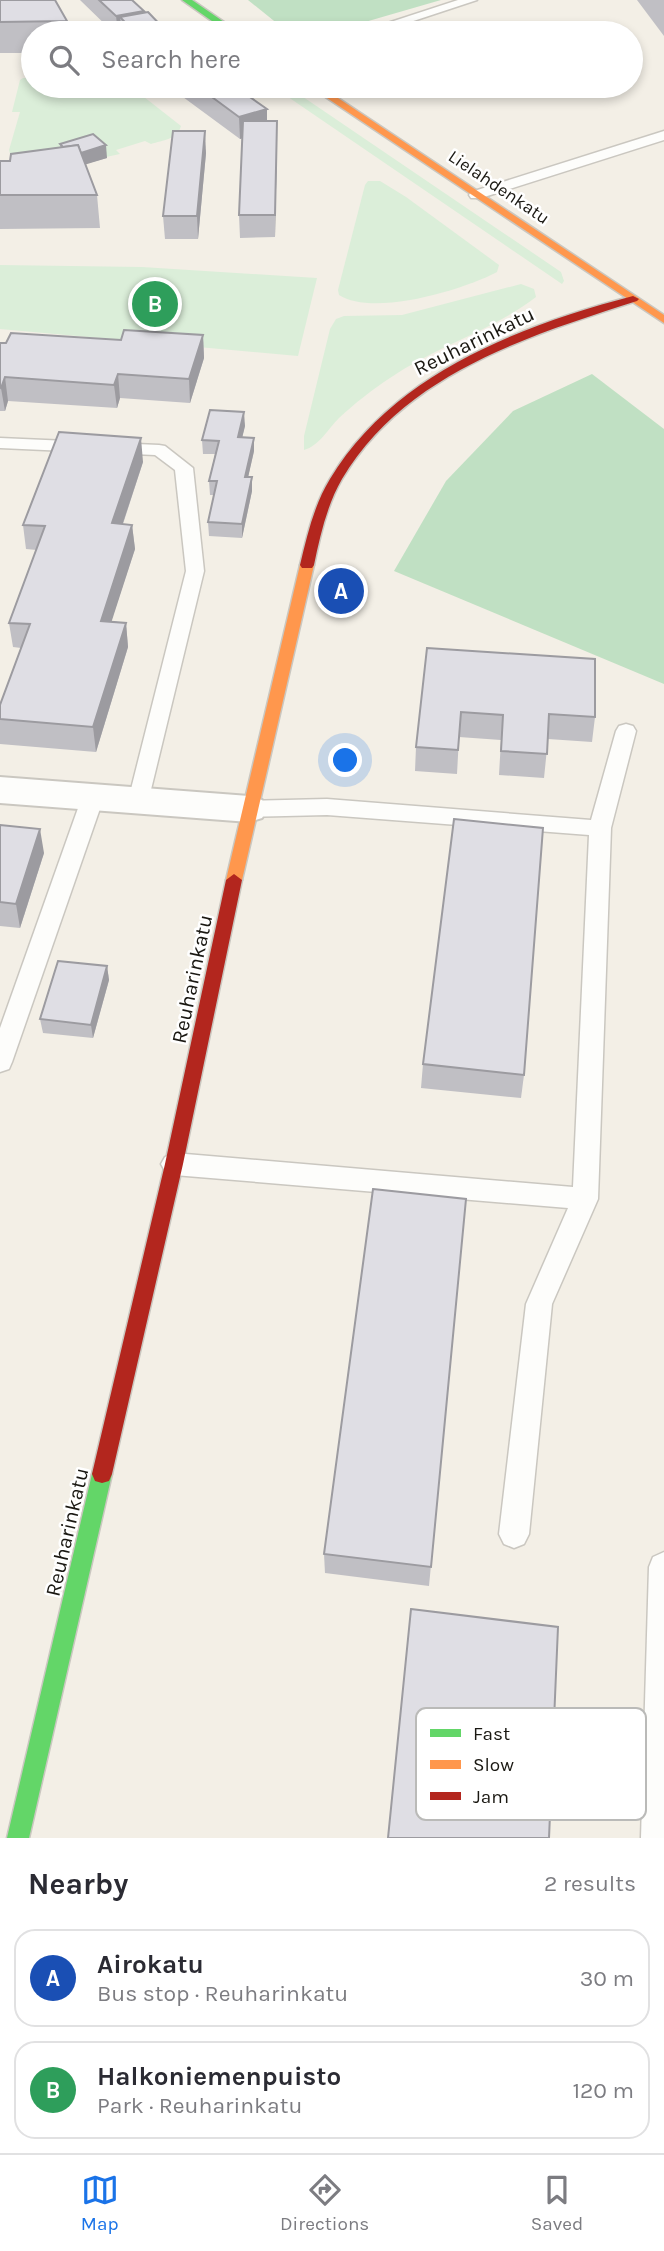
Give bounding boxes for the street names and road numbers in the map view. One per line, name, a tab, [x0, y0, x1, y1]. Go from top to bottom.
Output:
street label: Lielahdenkatu	[444, 145, 554, 229]
street label: Reuharinkatu	[410, 301, 538, 381]
street label: Reuharinkatu	[167, 912, 217, 1046]
street label: Reuharinkatu	[41, 1465, 93, 1599]

